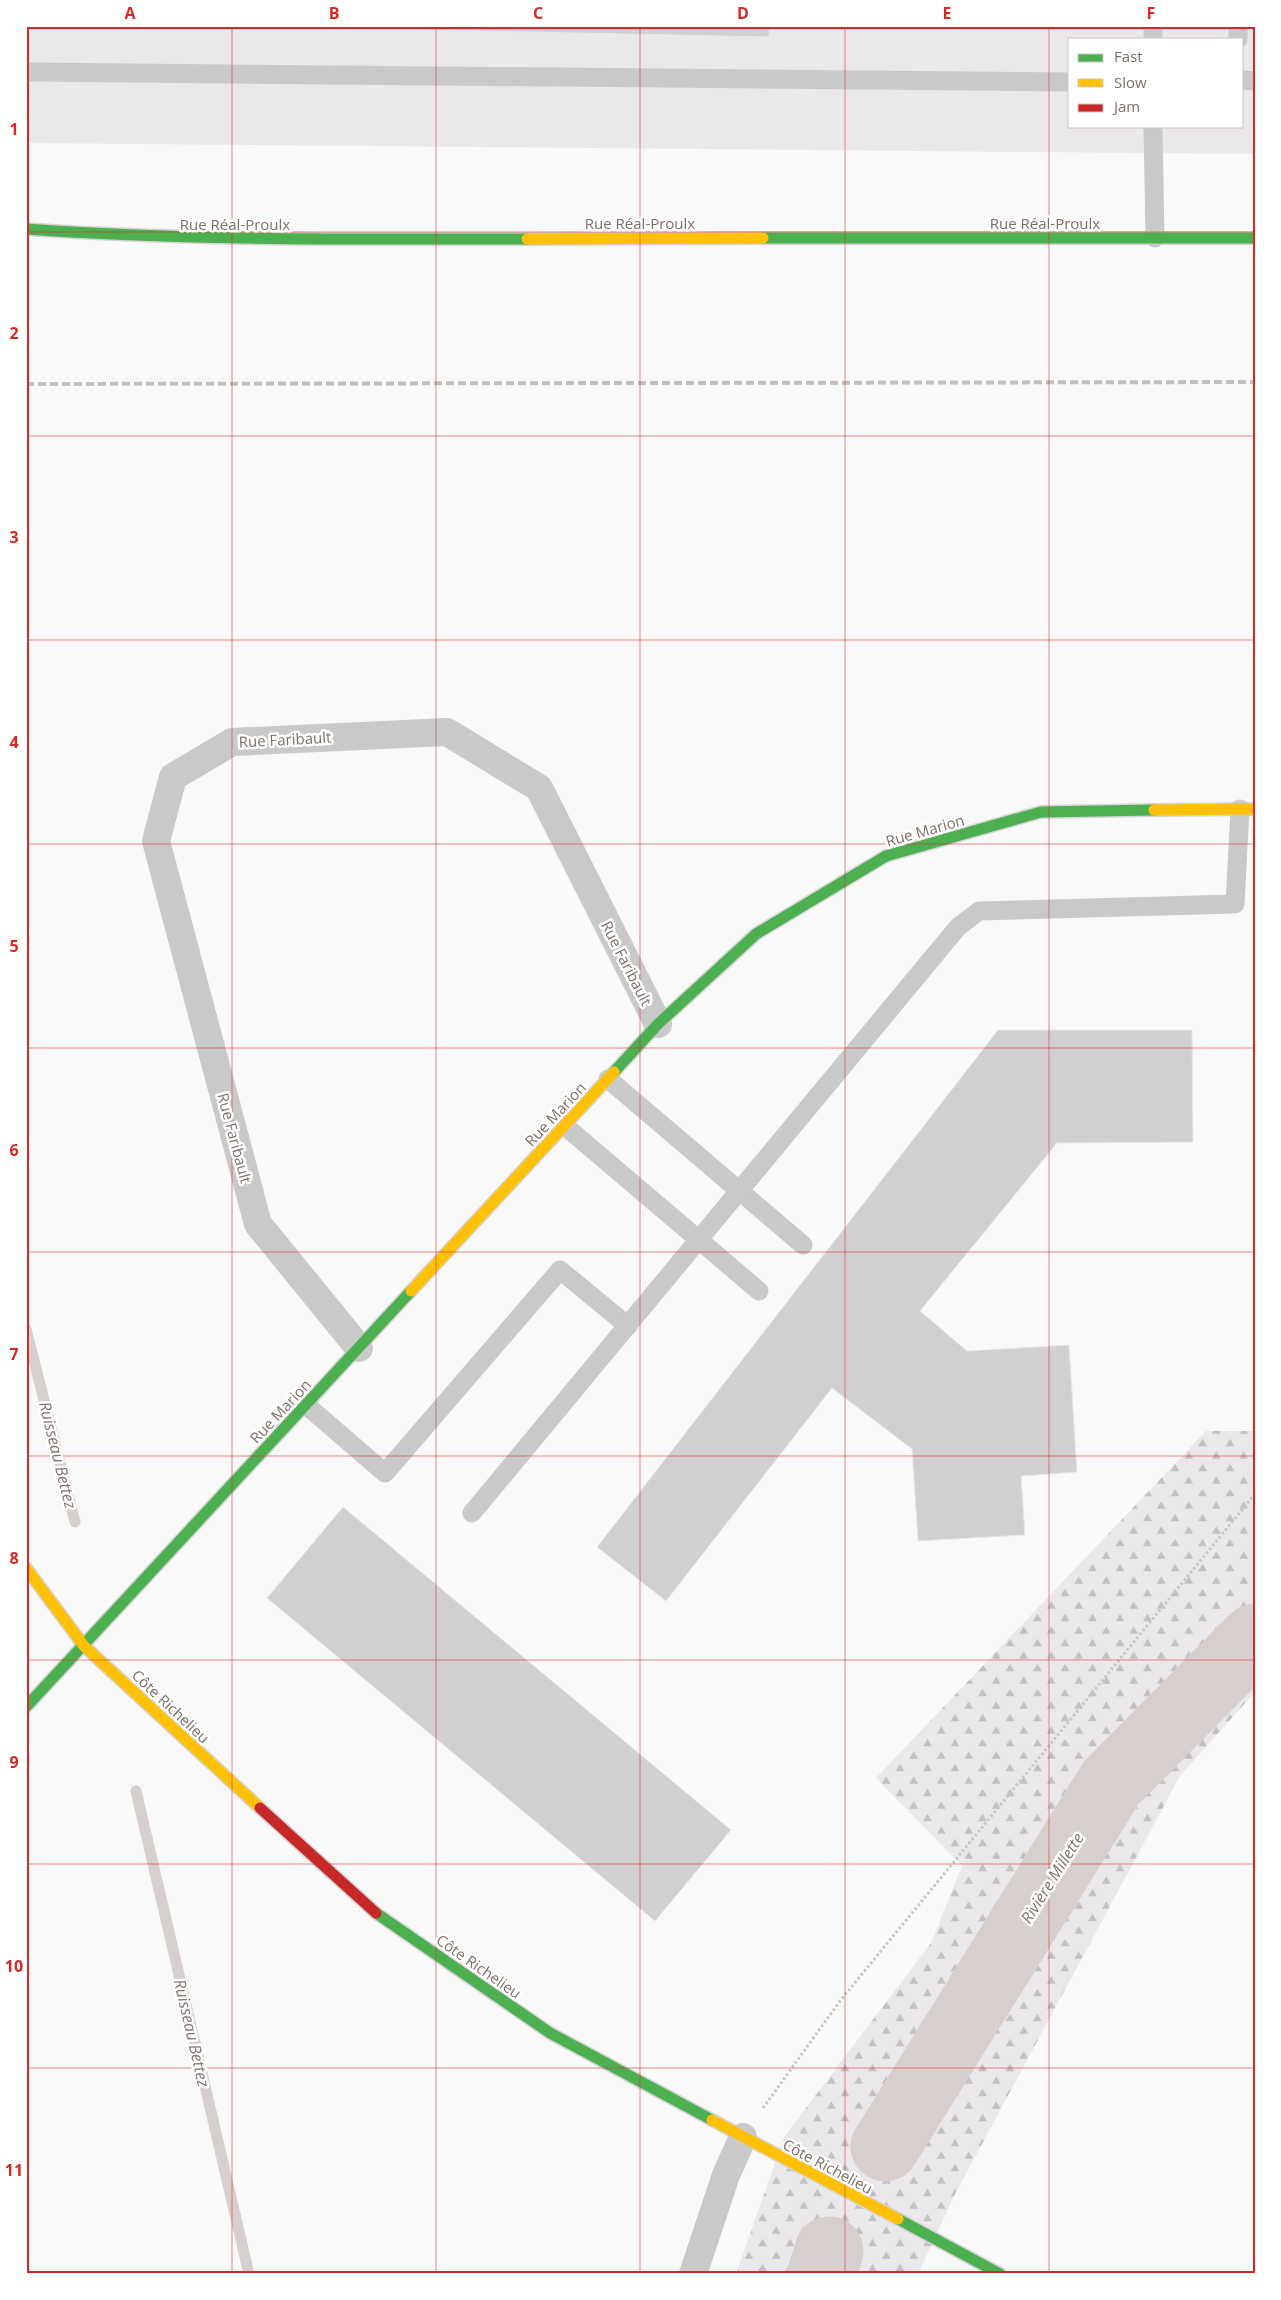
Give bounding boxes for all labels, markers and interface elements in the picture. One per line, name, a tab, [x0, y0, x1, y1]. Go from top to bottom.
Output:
text: A	[124, 2, 136, 24]
text: B	[329, 2, 339, 24]
text: C	[533, 2, 543, 24]
text: D	[737, 2, 749, 24]
text: E	[943, 2, 952, 24]
text: F	[1147, 2, 1155, 24]
legend	[1068, 38, 1244, 128]
text: Fast	[1114, 46, 1143, 66]
text: Slow	[1114, 72, 1147, 92]
text: Jam	[1112, 96, 1140, 116]
text: 1	[9, 118, 19, 140]
street label: Rue Réal-Proulx	[585, 213, 695, 233]
street label: Rue Réal-Proulx	[990, 213, 1100, 233]
street label: Rue Réal-Proulx	[180, 214, 290, 234]
text: 2	[9, 322, 19, 344]
text: 3	[9, 526, 19, 548]
street label: Rue Faribault	[238, 727, 332, 751]
text: 4	[9, 731, 19, 753]
street label: Rue Marion	[883, 809, 967, 851]
street label: Rue Faribault	[597, 917, 657, 1009]
text: 5	[9, 935, 19, 957]
street label: Rue Marion	[520, 1078, 590, 1150]
street label: Rue Faribault	[213, 1091, 257, 1185]
text: 6	[9, 1139, 19, 1161]
text: 7	[9, 1343, 19, 1365]
street label: Rue Marion	[245, 1375, 315, 1447]
water label: Ruisseau Bettez	[34, 1399, 82, 1512]
text: 8	[9, 1547, 19, 1569]
street label: Côte Richelieu	[128, 1665, 214, 1747]
text: 9	[9, 1751, 19, 1773]
water label: Rivière Millette	[1015, 1828, 1089, 1928]
street label: Côte Richelieu	[433, 1929, 525, 2003]
text: 10	[5, 1955, 23, 1977]
water label: Ruisseau Bettez	[169, 1977, 215, 2090]
street label: Côte Richelieu	[780, 2134, 876, 2198]
text: 11	[5, 2159, 23, 2181]

